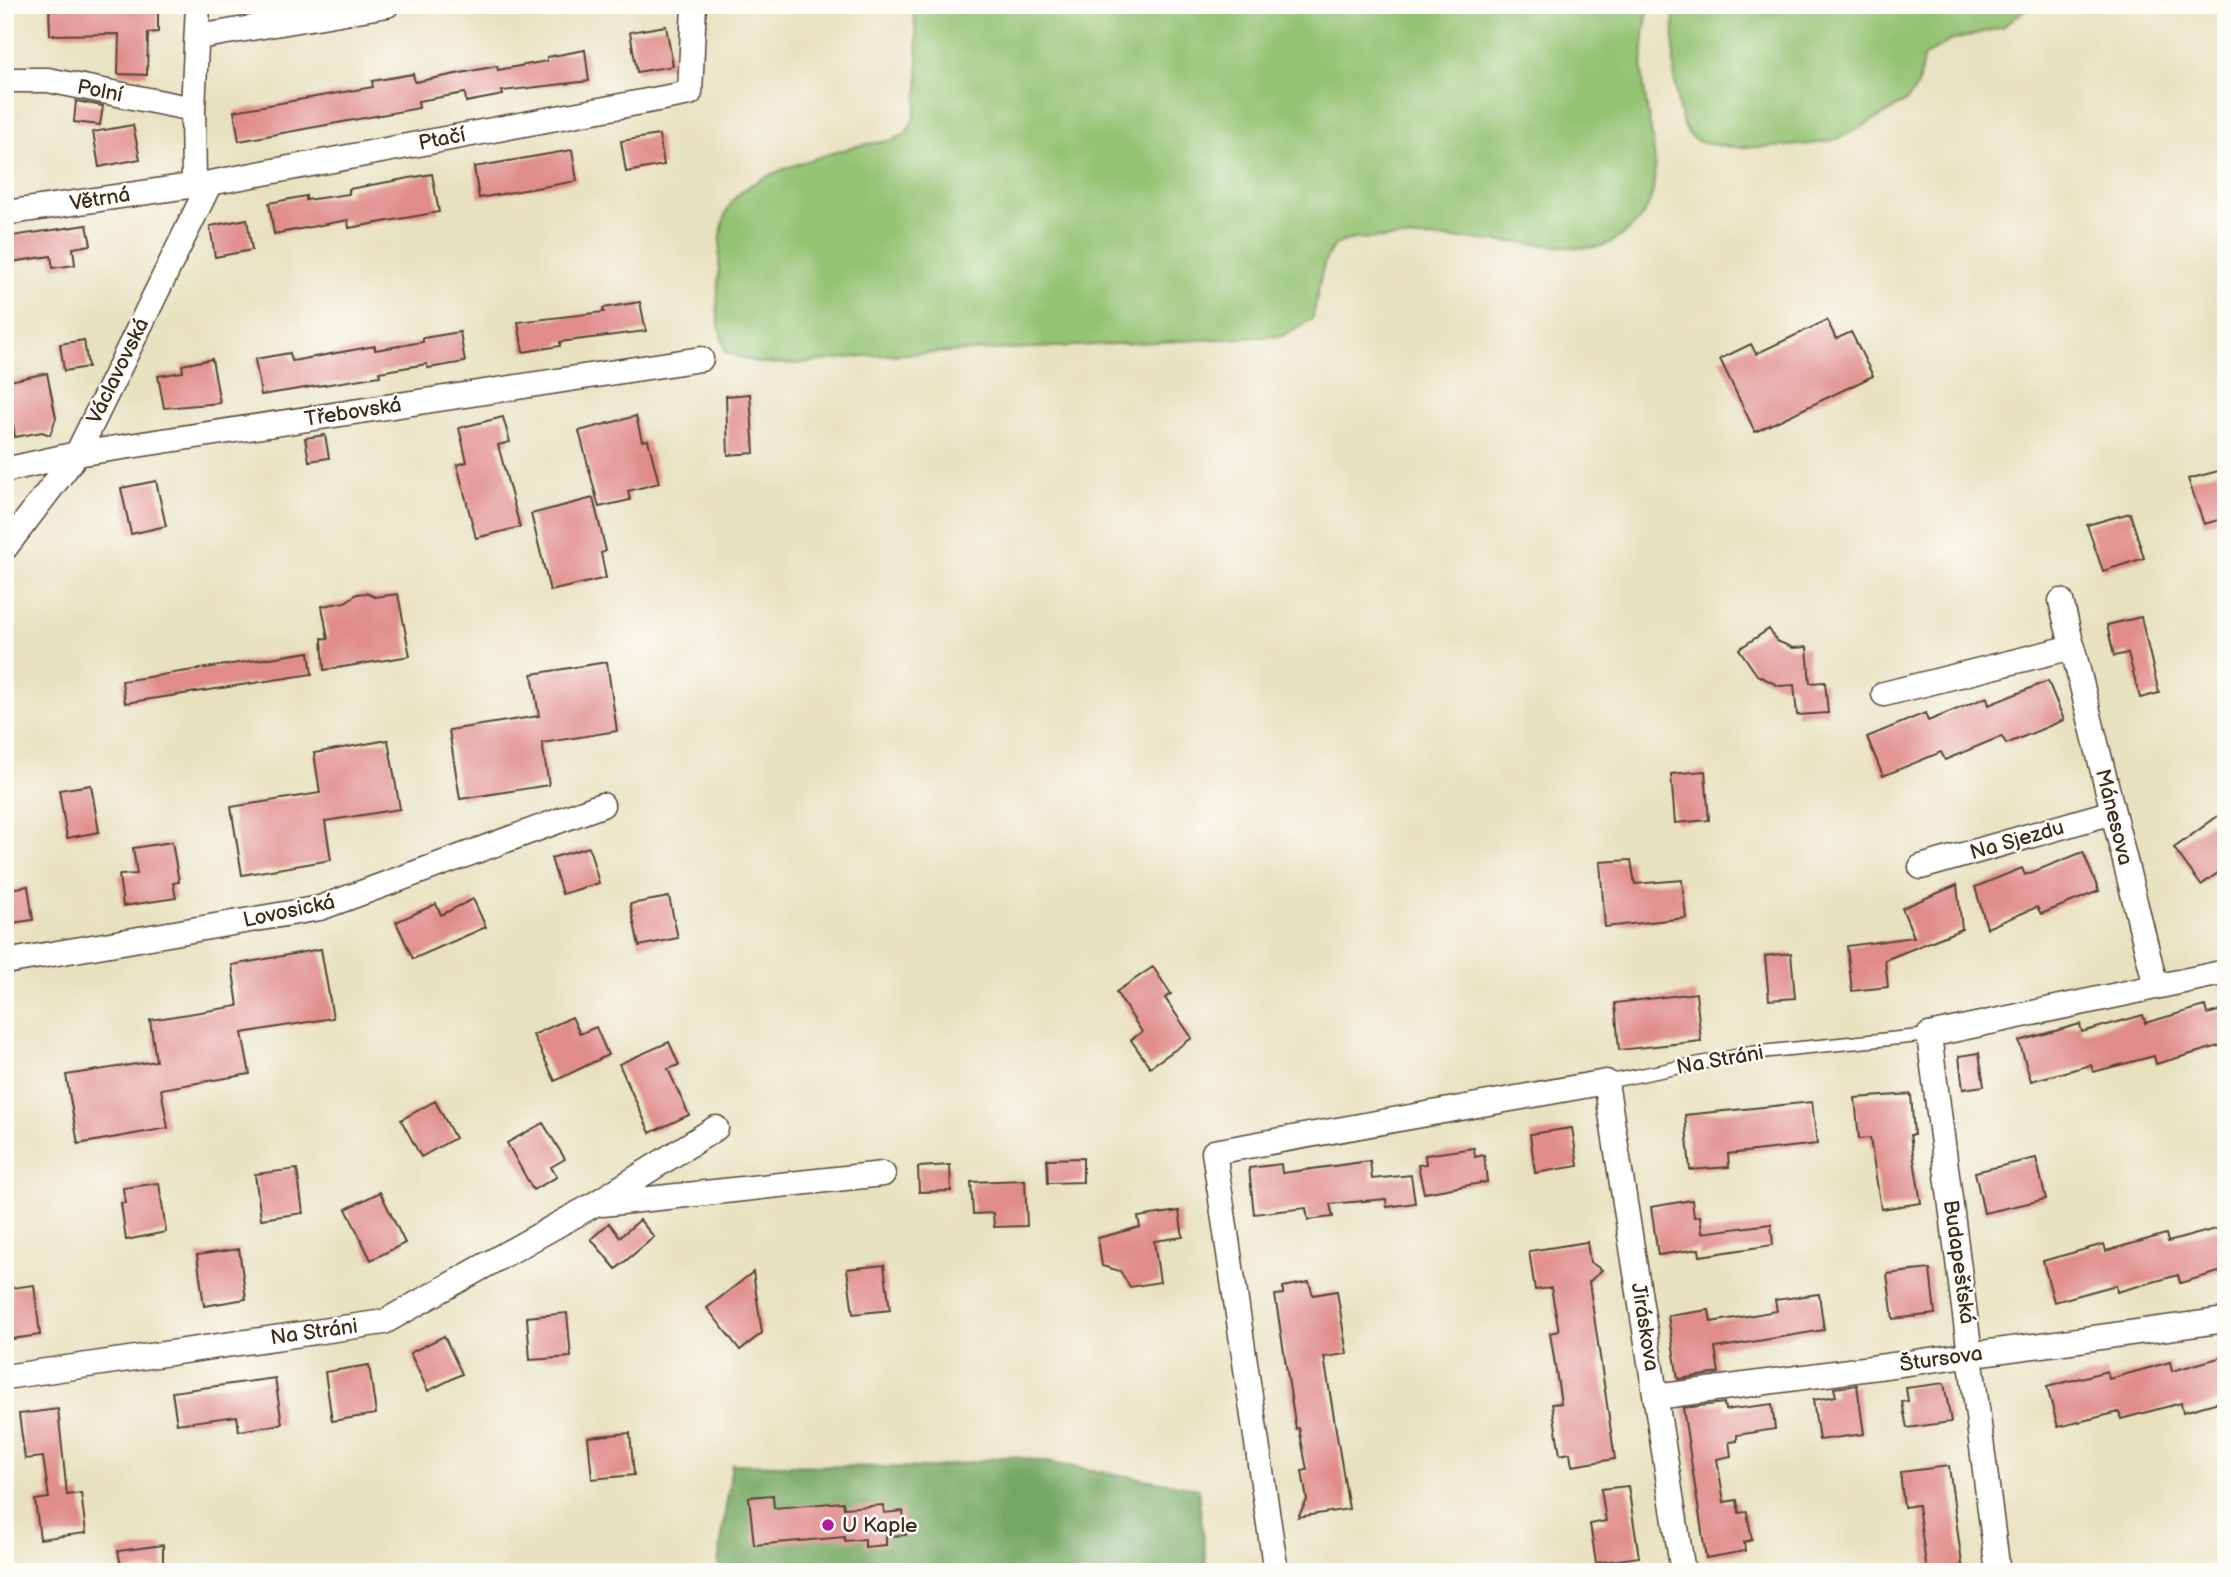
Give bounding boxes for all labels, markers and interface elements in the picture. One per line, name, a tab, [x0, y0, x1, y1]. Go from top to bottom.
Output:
street label: Polní	[75, 74, 126, 108]
street label: Ptačí	[416, 122, 469, 156]
street label: Větrná	[68, 182, 132, 216]
street label: Václavovská	[82, 314, 154, 428]
street label: Třebovská	[303, 392, 403, 432]
street label: Mánesova	[2090, 766, 2138, 868]
street label: Na Sjezdu	[1967, 815, 2067, 865]
street label: Lovosická	[241, 889, 337, 933]
street label: Na Stráni	[1675, 1040, 1765, 1080]
street label: Budapešťská	[1938, 1198, 1980, 1326]
street label: Jiráskova	[1626, 1281, 1664, 1373]
street label: Na Stráni	[269, 1314, 359, 1350]
street label: Štursova	[1898, 1341, 1984, 1377]
place label: U Kaple	[842, 1513, 917, 1538]
marker: U Kaple	[820, 1517, 836, 1533]

